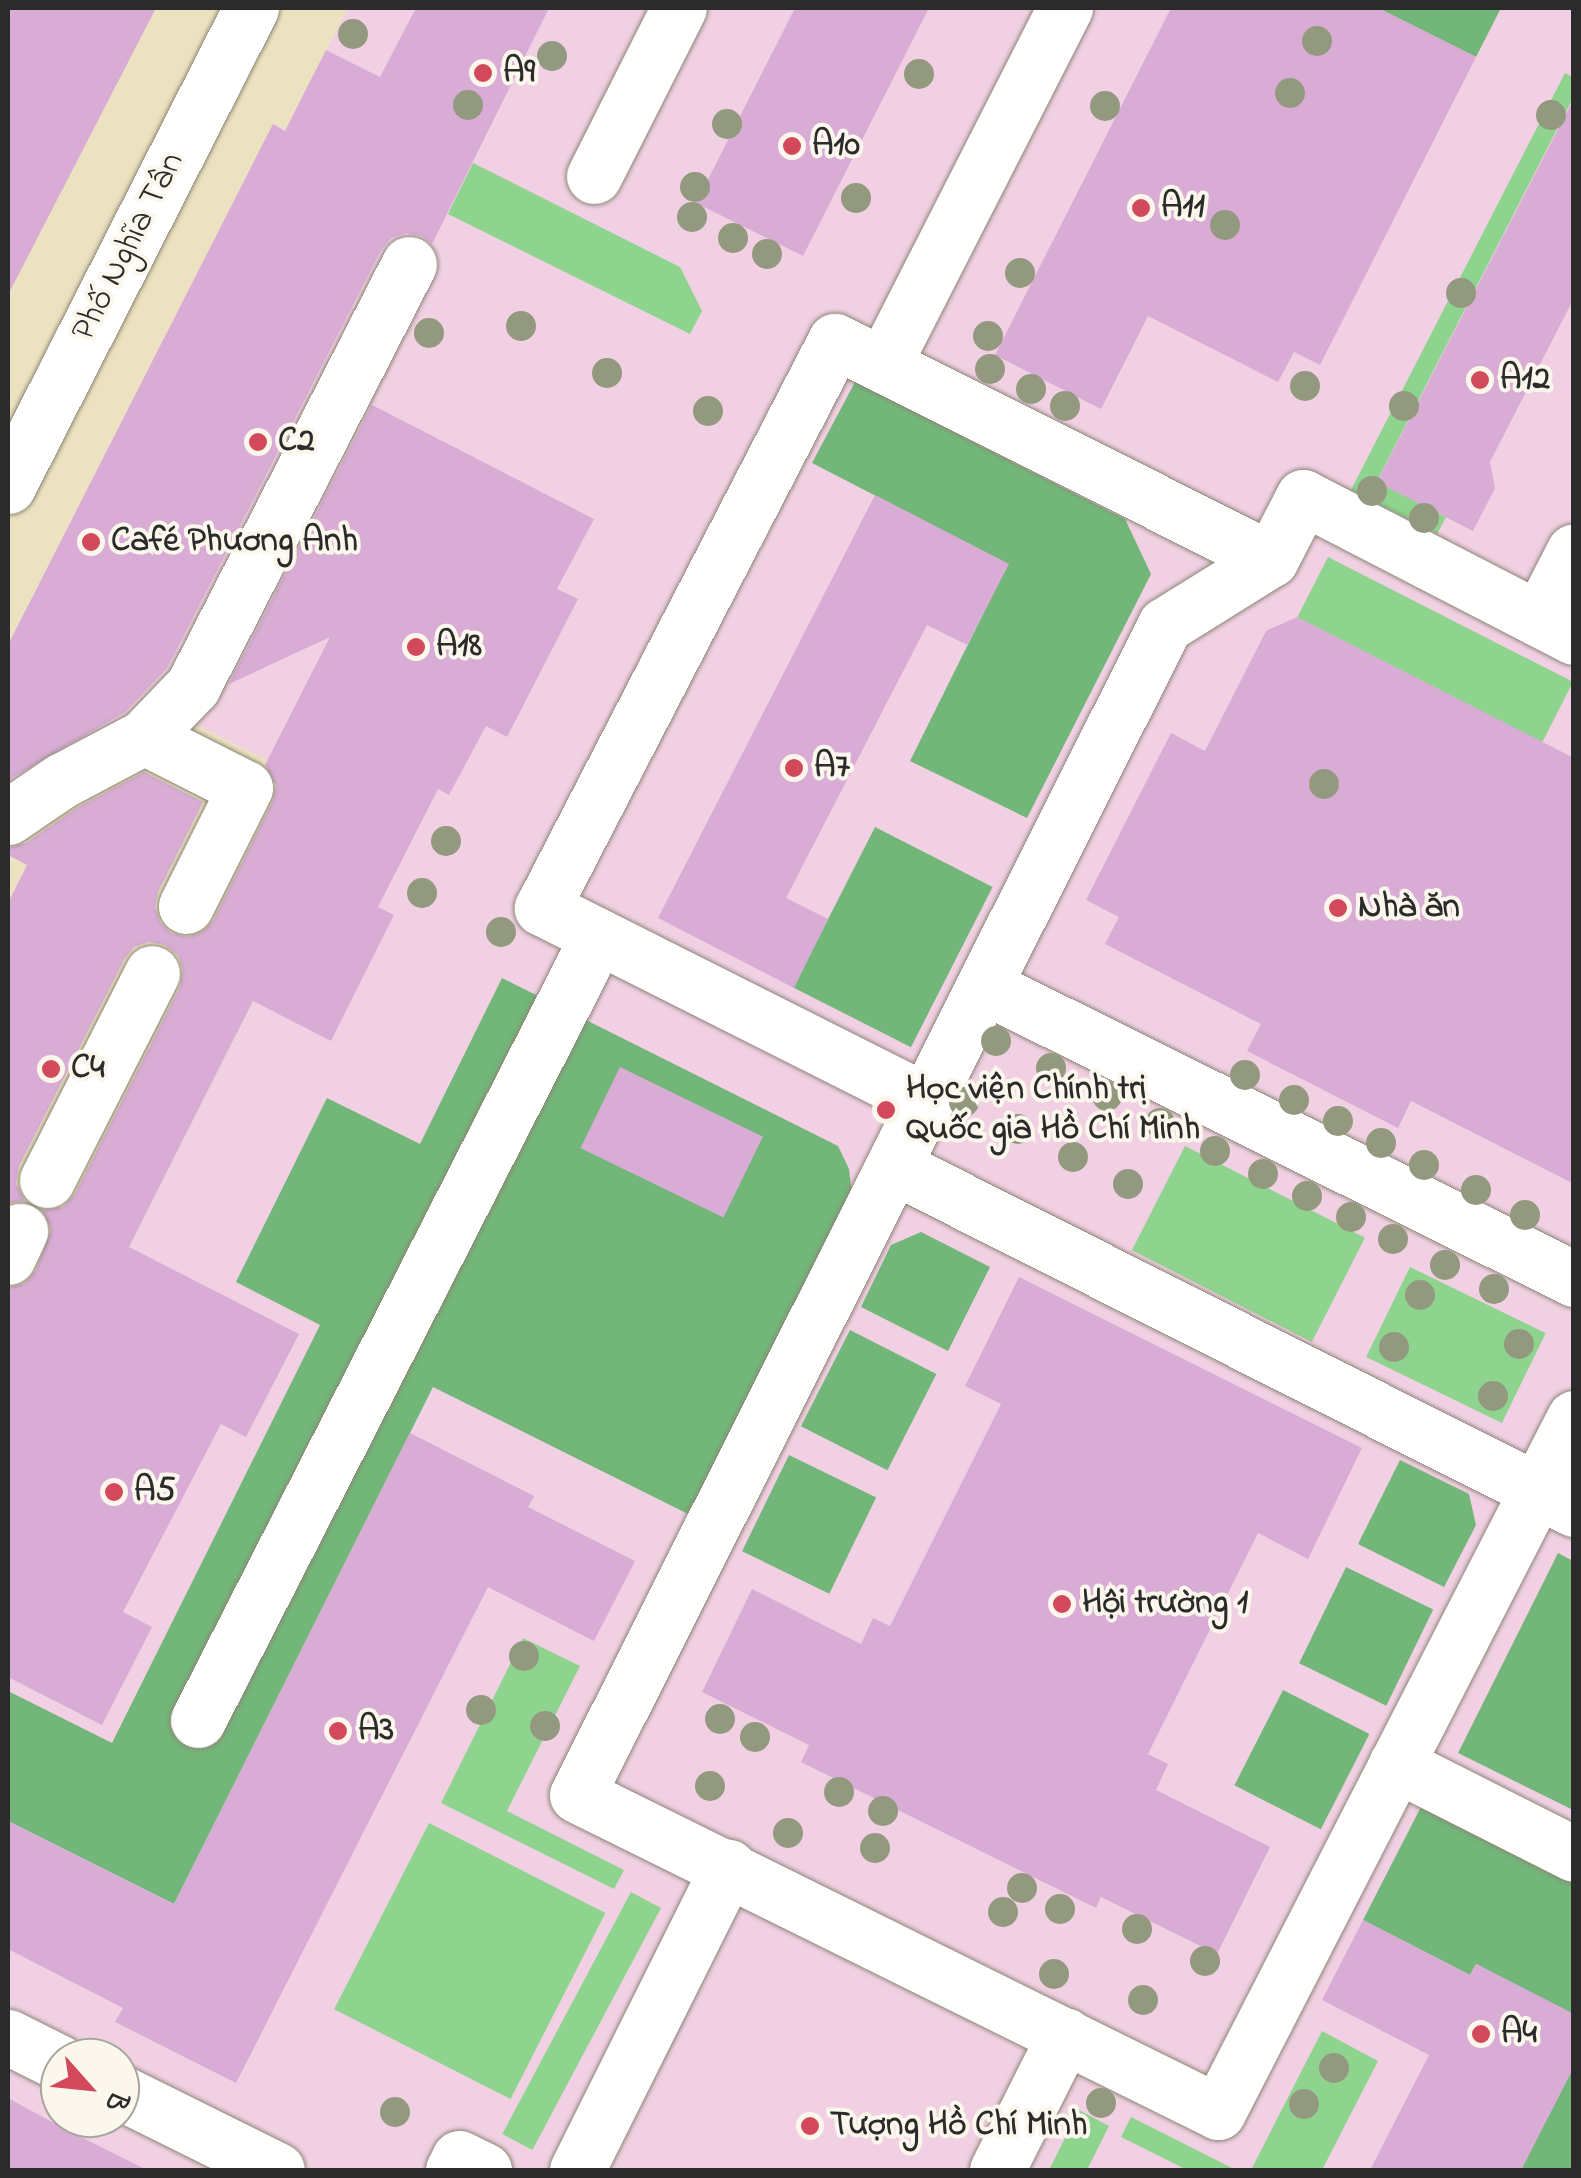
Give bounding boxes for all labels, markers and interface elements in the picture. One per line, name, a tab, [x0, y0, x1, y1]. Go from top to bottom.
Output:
place label: A9	[503, 52, 535, 94]
marker: A9	[472, 62, 494, 84]
place label: A10	[812, 125, 860, 167]
marker: A10	[781, 135, 803, 157]
street label: Phố Nghĩa Tân	[63, 145, 195, 349]
place label: A11	[1161, 187, 1205, 229]
marker: A11	[1130, 197, 1152, 219]
place label: A12	[1500, 359, 1550, 401]
marker: A12	[1469, 369, 1491, 391]
place label: C2	[278, 421, 315, 463]
marker: C2	[247, 431, 269, 453]
place label: Café Phương Anh	[111, 521, 358, 563]
marker: Café Phương Anh	[80, 531, 102, 553]
place label: A18	[436, 626, 482, 668]
marker: A18	[405, 636, 427, 658]
place label: A7	[814, 747, 850, 789]
marker: A7	[783, 757, 805, 779]
place label: Nhà ăn	[1358, 887, 1460, 929]
marker: Nhà ăn	[1327, 897, 1349, 919]
place label: C4	[71, 1048, 105, 1090]
marker: C4	[40, 1058, 62, 1080]
place label: Học viện Chính trị Quốc gia Hồ Chí Minh	[906, 1069, 1200, 1151]
marker: Học viện Chính trị Quốc gia Hồ Chí Minh	[875, 1099, 897, 1121]
place label: A5	[134, 1471, 176, 1513]
marker: A5	[103, 1481, 125, 1503]
place label: Hội trường 1	[1082, 1583, 1248, 1625]
marker: Hội trường 1	[1051, 1593, 1073, 1615]
place label: A3	[358, 1710, 394, 1752]
marker: A3	[327, 1720, 349, 1742]
place label: A4	[1501, 2013, 1537, 2055]
marker: A4	[1470, 2023, 1492, 2045]
north arrow	[40, 2038, 140, 2138]
text: B	[93, 2083, 138, 2119]
place label: Tượng Hồ Chí Minh	[830, 2105, 1087, 2147]
marker: Tượng Hồ Chí Minh	[799, 2115, 821, 2137]

